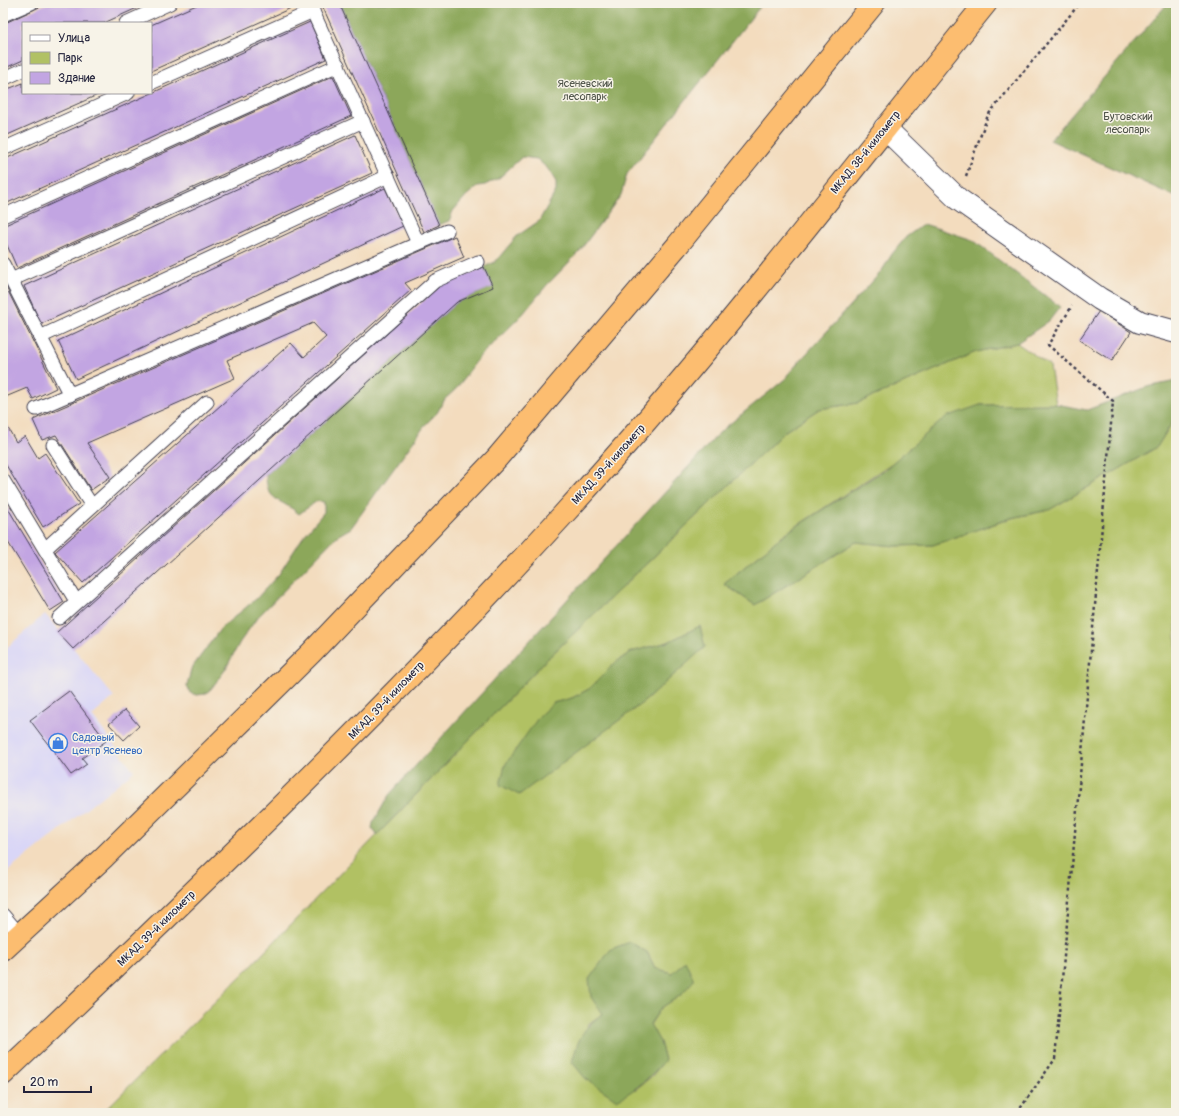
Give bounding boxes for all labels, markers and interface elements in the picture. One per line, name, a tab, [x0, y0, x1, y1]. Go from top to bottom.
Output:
legend	[22, 22, 152, 94]
text: Улица	[58, 31, 90, 46]
text: Парк	[58, 51, 83, 66]
text: Здание	[58, 71, 95, 86]
park label: Ясеневский лесопарк	[557, 77, 613, 103]
street label: МКАД, 38-й километр	[828, 108, 903, 196]
park label: Бутовский лесопарк	[1103, 110, 1153, 136]
street label: МКАД, 39-й километр	[569, 422, 648, 507]
street label: МКАД, 39-й километр	[346, 659, 427, 742]
place label: Садовый центр Ясенево	[72, 731, 143, 757]
shop icon: Садовый центр Ясенево	[47, 732, 69, 754]
street label: МКАД, 39-й километр	[115, 888, 198, 969]
scale bar	[24, 1068, 91, 1094]
text: 20 m	[30, 1075, 59, 1090]

